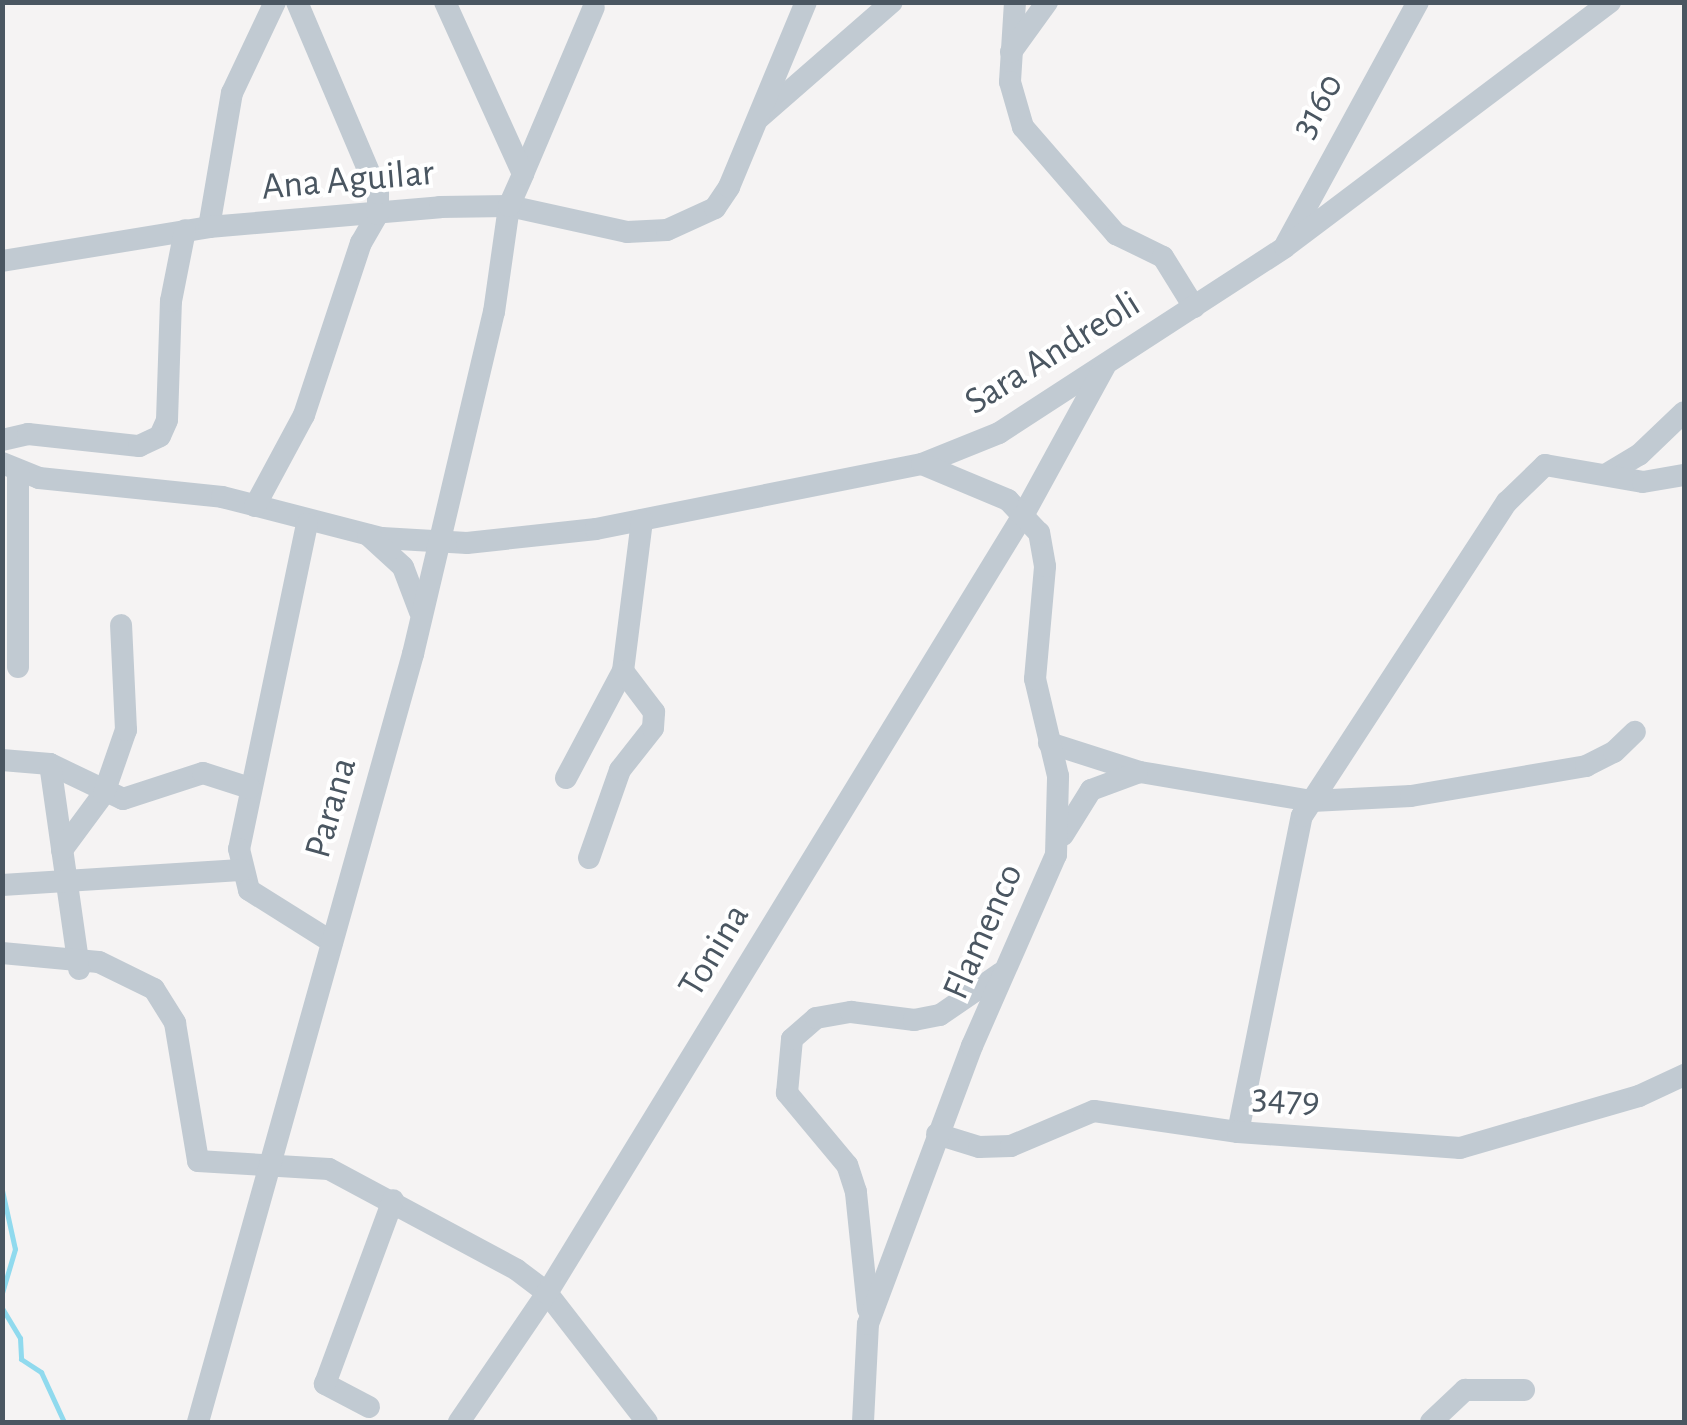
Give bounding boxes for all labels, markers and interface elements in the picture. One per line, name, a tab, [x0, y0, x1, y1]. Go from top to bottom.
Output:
street label: 3160	[1282, 66, 1354, 146]
street label: Ana Aguilar	[260, 151, 436, 211]
street label: Sara Andreoli	[957, 282, 1149, 426]
street label: Parana	[296, 753, 368, 863]
street label: Flamenco	[934, 857, 1034, 1007]
street label: Tonina	[670, 896, 760, 1006]
street label: 3479	[1251, 1075, 1321, 1125]

